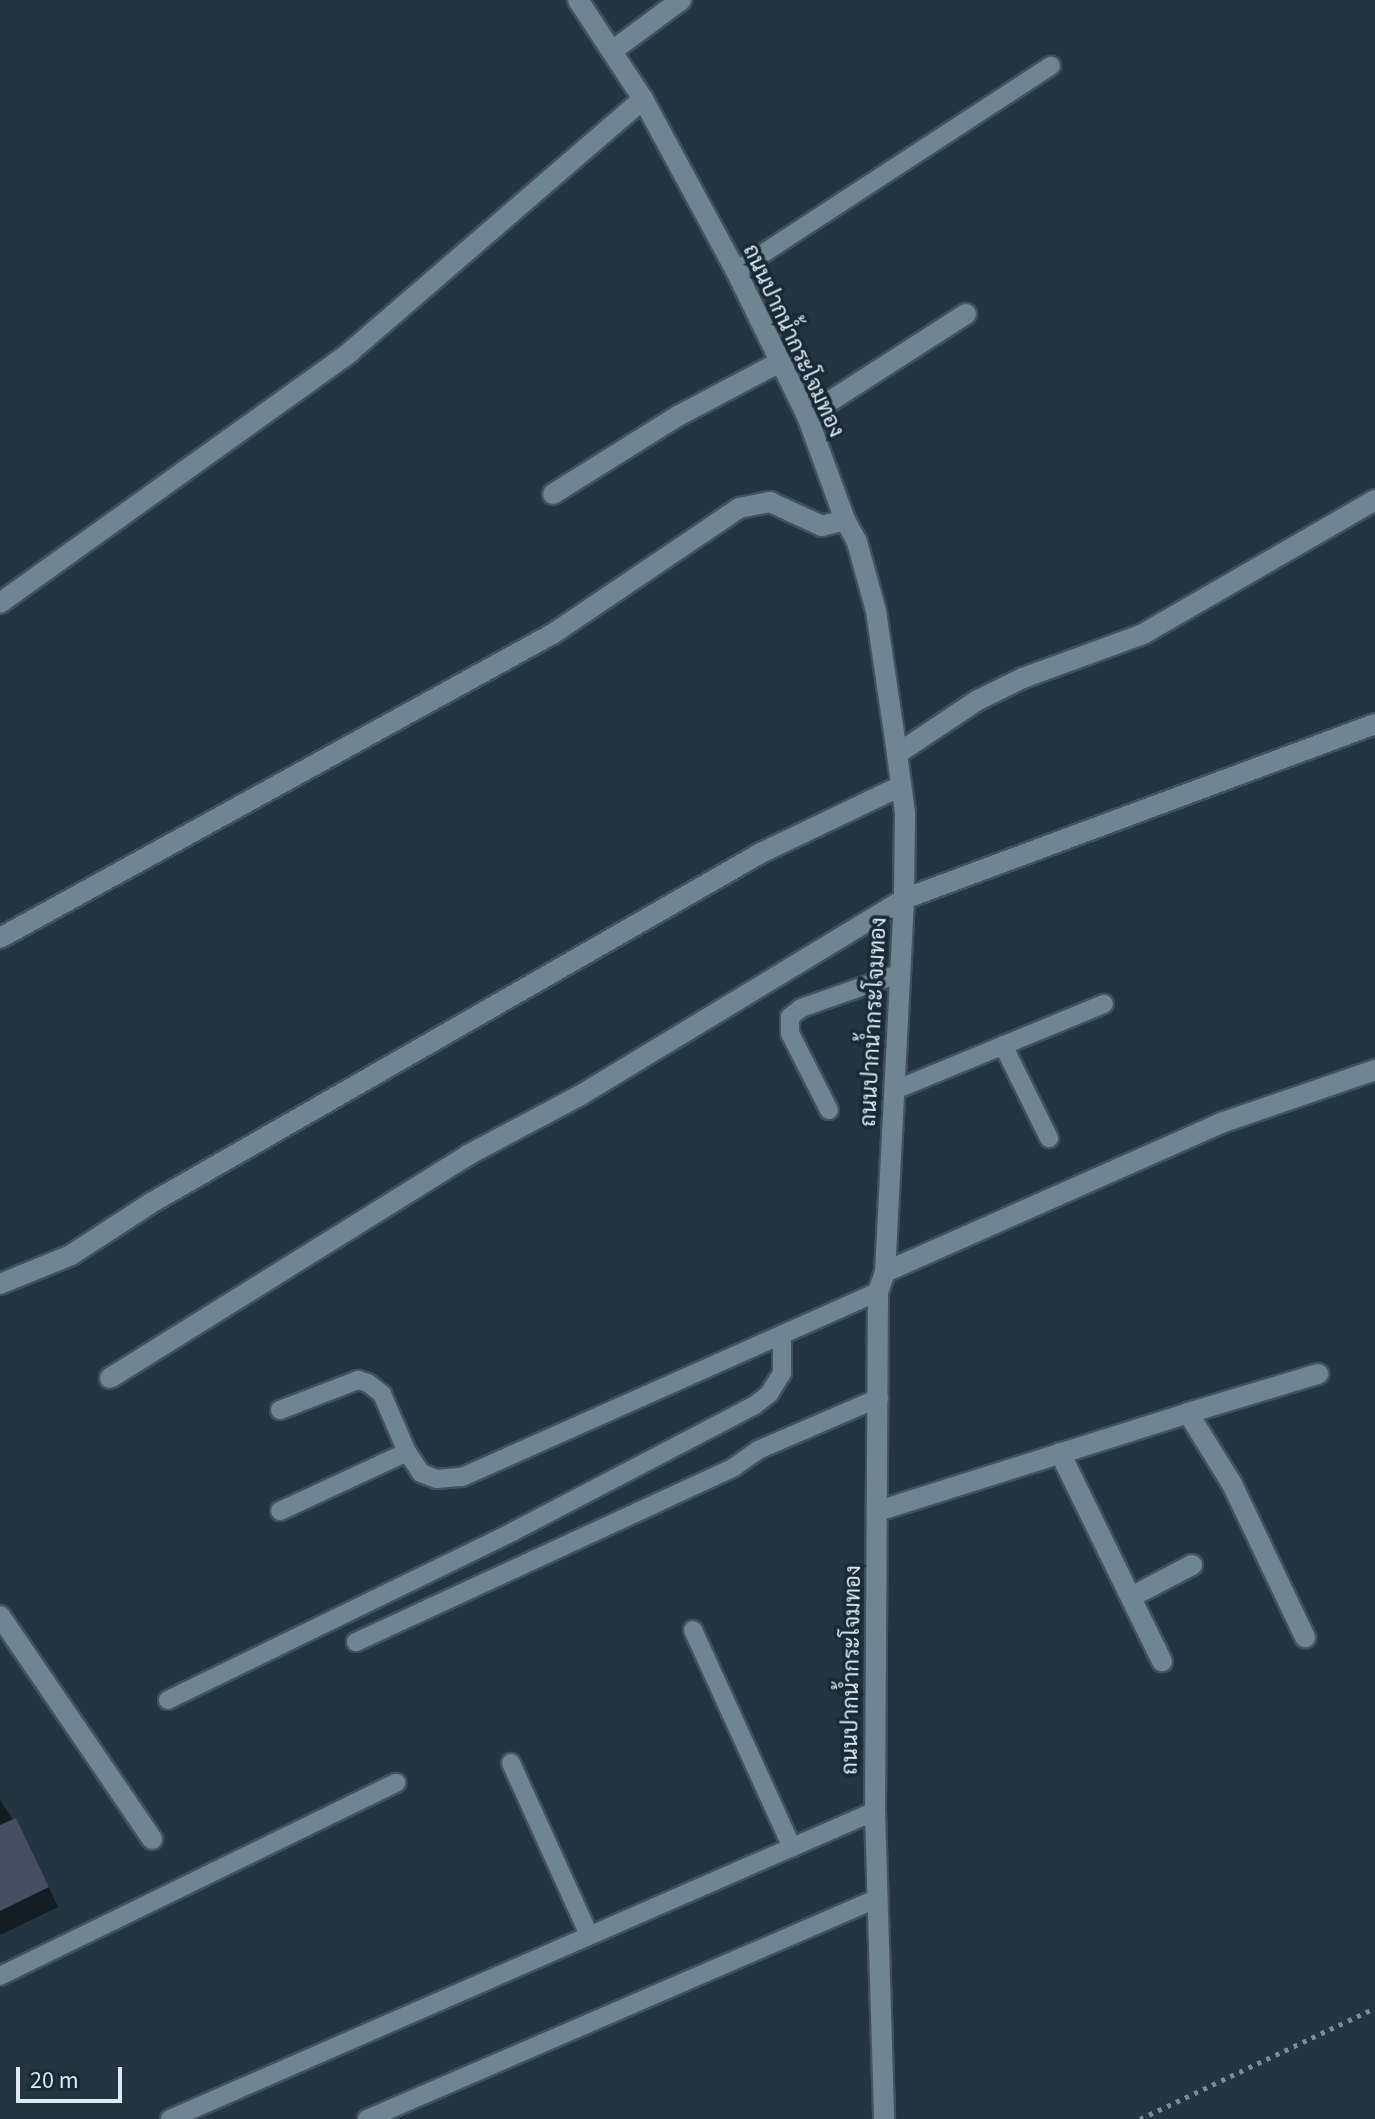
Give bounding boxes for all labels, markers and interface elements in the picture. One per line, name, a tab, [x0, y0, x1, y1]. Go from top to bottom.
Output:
street label: ถนนปากน้ำกระโจมทอง	[737, 240, 849, 442]
street label: ถนนปากน้ำกระโจมทอง	[855, 917, 893, 1127]
street label: ถนนปากน้ำกระโจมทอง	[837, 1565, 867, 1775]
scale bar	[20, 2051, 126, 2101]
text: 20 m	[30, 2063, 79, 2098]

